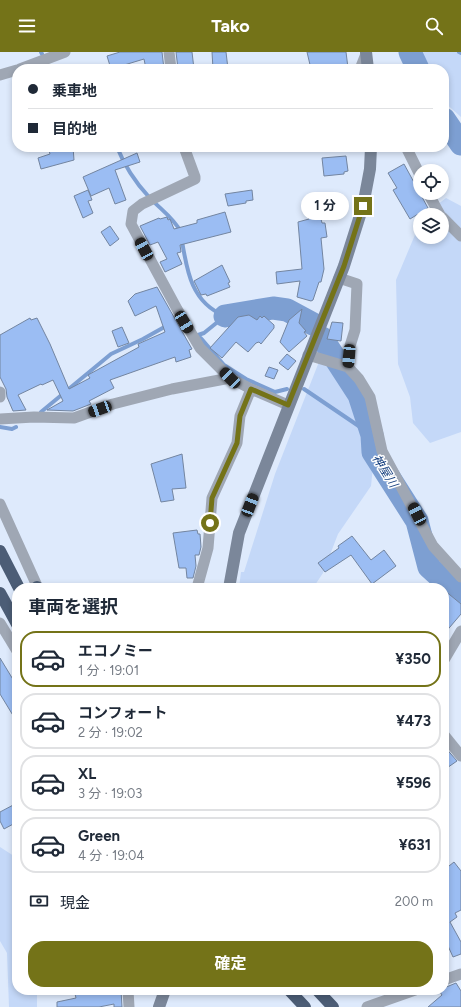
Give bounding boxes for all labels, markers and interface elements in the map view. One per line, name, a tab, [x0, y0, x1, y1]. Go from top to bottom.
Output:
icon: menu	[16, 15, 38, 37]
text: Tako	[211, 15, 250, 37]
icon: search	[423, 15, 445, 37]
text: 乗車地	[52, 82, 97, 100]
text: 目的地	[52, 120, 97, 138]
map controls	[413, 164, 449, 244]
button: locate	[413, 164, 449, 200]
callout: 1 分	[301, 192, 349, 220]
route end	[354, 197, 372, 215]
text: 1 分	[314, 198, 336, 213]
button: layers	[413, 208, 449, 244]
car	[133, 236, 155, 262]
car	[173, 309, 195, 335]
car	[342, 344, 356, 368]
car	[217, 365, 243, 391]
car	[87, 399, 113, 419]
water label: 神屋川	[370, 452, 402, 492]
car	[240, 492, 260, 518]
car	[406, 501, 428, 527]
route start	[201, 514, 219, 532]
text: 車両を選択	[28, 596, 118, 618]
icon: car	[30, 641, 66, 677]
text: エコノミー	[78, 642, 153, 660]
text: ¥350	[395, 650, 431, 668]
text: 1 分 · 19:01	[78, 663, 139, 678]
icon: car	[30, 703, 66, 739]
text: コンフォート	[78, 704, 168, 722]
text: ¥473	[396, 712, 431, 730]
text: 2 分 · 19:02	[78, 725, 143, 740]
icon: car	[30, 765, 66, 801]
text: XL	[78, 765, 96, 783]
text: ¥596	[396, 774, 431, 792]
text: 3 分 · 19:03	[78, 786, 142, 801]
icon: car	[30, 827, 66, 863]
text: Green	[78, 827, 120, 845]
text: ¥631	[399, 836, 431, 854]
text: 4 分 · 19:04	[78, 848, 144, 863]
icon: cash	[28, 890, 50, 912]
text: 現金	[60, 894, 90, 912]
text: 200 m	[395, 894, 433, 909]
button: 確定	[28, 941, 433, 987]

